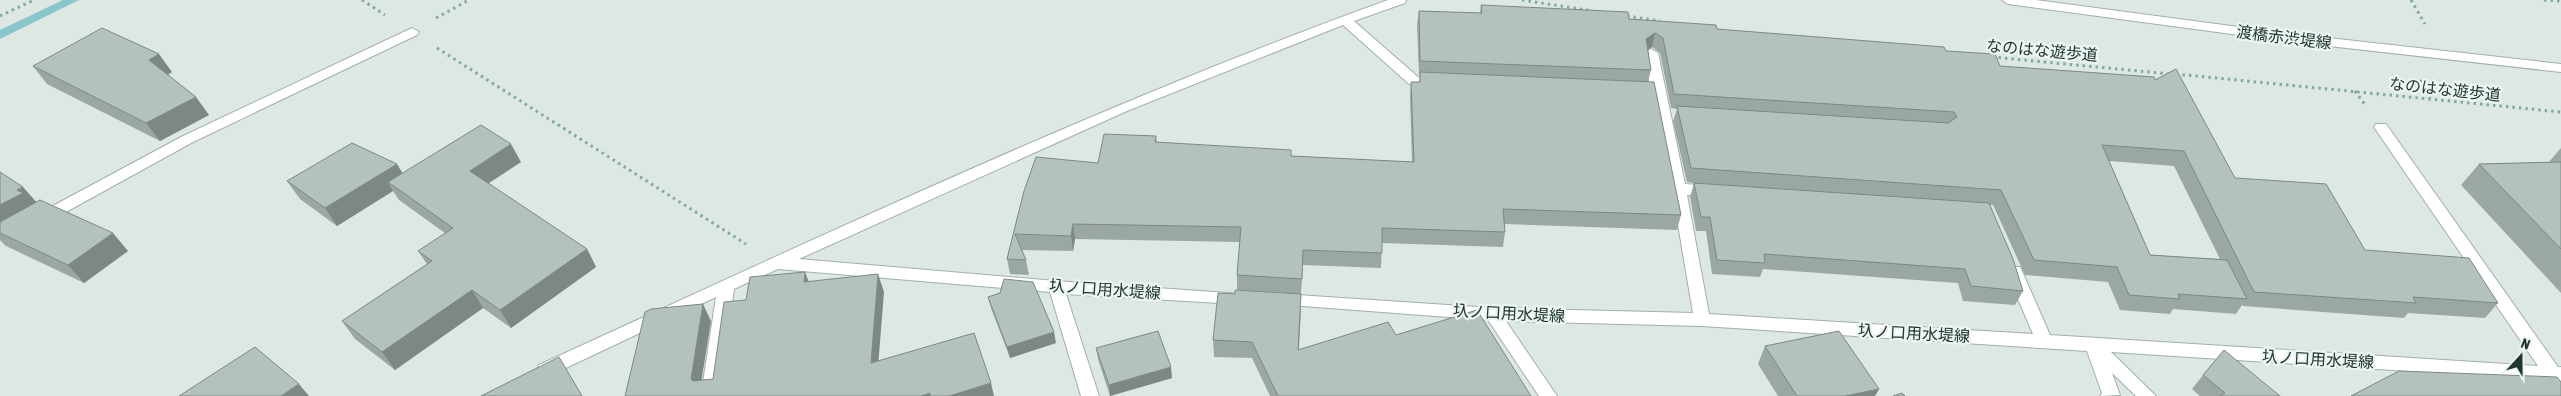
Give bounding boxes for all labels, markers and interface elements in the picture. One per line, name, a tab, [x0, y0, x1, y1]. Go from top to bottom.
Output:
street label: 渡橋赤渋堤線	[2235, 22, 2333, 52]
street label: なのはな遊歩道	[1985, 36, 2099, 64]
street label: なのはな遊歩道	[2388, 74, 2502, 104]
street label: 圦ノ口用水堤線	[1049, 276, 1161, 302]
street label: 圦ノ口用水堤線	[1453, 301, 1565, 325]
street label: 圦ノ口用水堤線	[1858, 321, 1970, 345]
north arrow	[2496, 331, 2546, 381]
text: N	[2519, 335, 2532, 353]
street label: 圦ノ口用水堤線	[2262, 347, 2374, 371]

